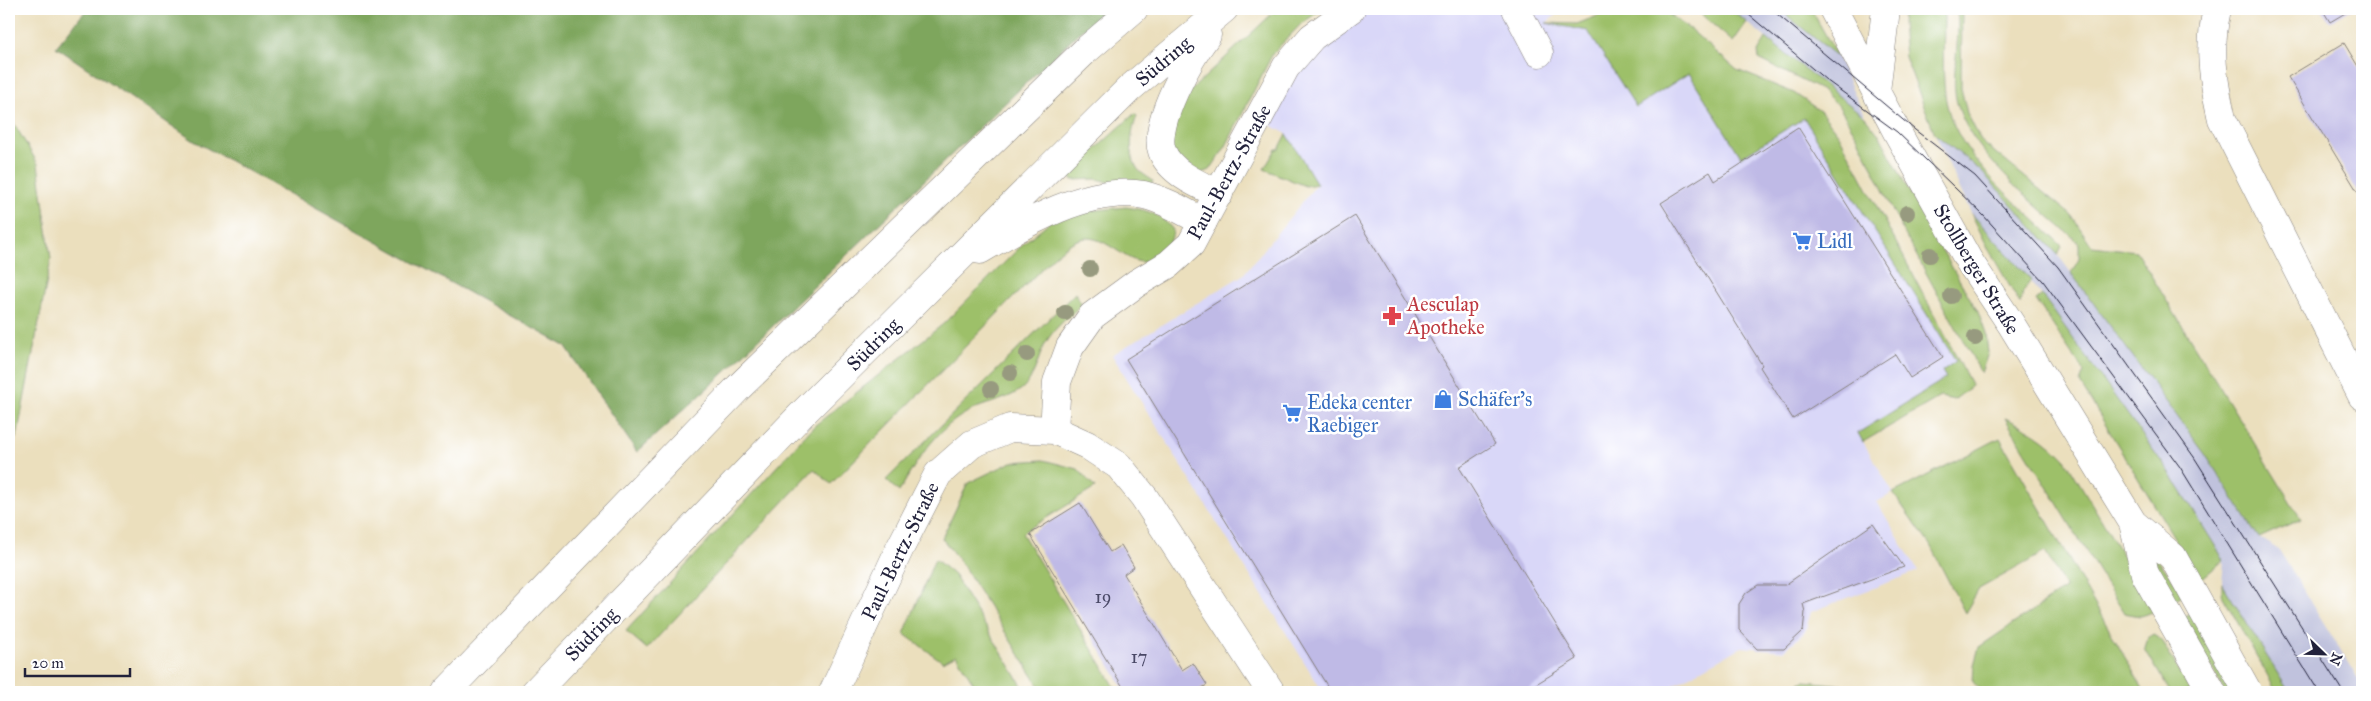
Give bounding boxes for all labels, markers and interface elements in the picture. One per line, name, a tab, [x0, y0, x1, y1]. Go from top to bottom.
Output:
street label: Südring	[1130, 30, 1197, 92]
street label: Paul-Bertz-Straße	[1182, 100, 1276, 244]
street label: Stollberger Straße	[1928, 199, 2025, 339]
place label: Lidl	[1817, 229, 1853, 253]
supermarket icon: Lidl	[1791, 230, 1813, 252]
place label: Aesculap Apotheke	[1406, 292, 1485, 339]
pharmacy icon: Aesculap Apotheke	[1381, 305, 1403, 327]
street label: Südring	[841, 312, 906, 376]
place label: Schäfer's	[1458, 387, 1532, 411]
shop icon: Schäfer's	[1432, 388, 1454, 410]
place label: Edeka center Raebiger	[1307, 390, 1413, 438]
supermarket icon: Edeka center Raebiger	[1281, 402, 1303, 424]
street label: Paul-Bertz-Straße	[856, 478, 944, 624]
house number: 19	[1095, 586, 1111, 608]
street label: Südring	[560, 602, 624, 667]
north arrow	[2298, 628, 2348, 678]
scale bar	[25, 646, 130, 678]
house number: 17	[1131, 646, 1147, 668]
text: N	[2325, 650, 2346, 668]
text: 20 m	[32, 654, 64, 672]

